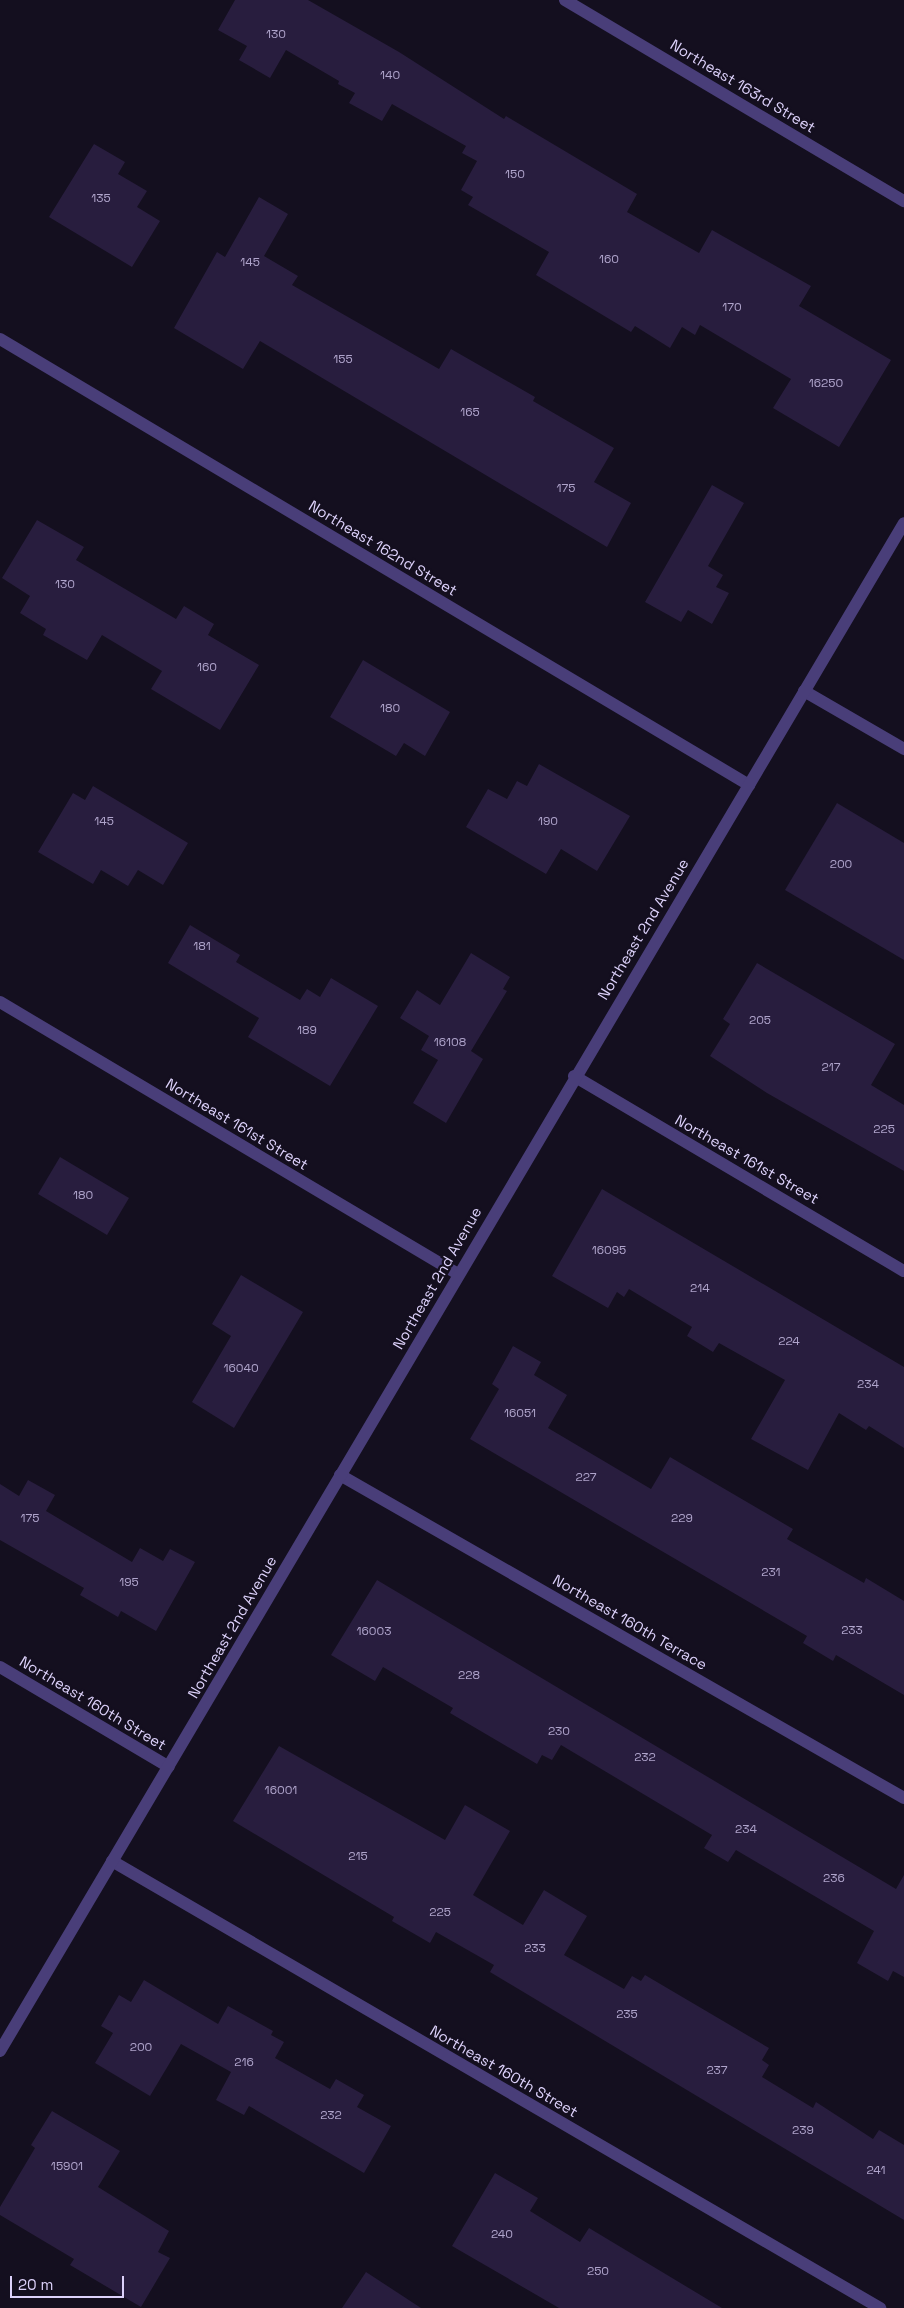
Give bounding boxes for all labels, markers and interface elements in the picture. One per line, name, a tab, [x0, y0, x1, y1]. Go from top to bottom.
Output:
house number: 130	[266, 28, 286, 42]
street label: Northeast 163rd Street	[667, 35, 819, 137]
house number: 140	[380, 69, 400, 83]
house number: 150	[505, 168, 525, 182]
house number: 135	[91, 192, 111, 206]
house number: 160	[599, 253, 619, 267]
house number: 145	[240, 256, 260, 270]
house number: 170	[722, 301, 742, 315]
house number: 155	[333, 353, 353, 367]
house number: 16250	[809, 377, 843, 391]
house number: 165	[460, 406, 480, 420]
house number: 175	[557, 482, 575, 496]
street label: Northeast 162nd Street	[306, 497, 460, 599]
house number: 130	[55, 578, 75, 592]
house number: 160	[197, 661, 217, 675]
house number: 180	[380, 702, 400, 716]
house number: 145	[94, 815, 114, 829]
house number: 190	[538, 815, 558, 829]
street label: Northeast 2nd Avenue	[594, 855, 692, 1003]
house number: 200	[830, 858, 852, 872]
house number: 181	[193, 940, 211, 954]
house number: 205	[749, 1014, 771, 1028]
house number: 189	[297, 1024, 317, 1038]
house number: 16108	[434, 1036, 466, 1050]
house number: 217	[821, 1061, 841, 1075]
street label: Northeast 161st Street	[163, 1074, 311, 1174]
street label: Northeast 161st Street	[672, 1110, 822, 1208]
house number: 225	[873, 1123, 895, 1137]
house number: 180	[73, 1189, 93, 1203]
street label: Northeast 2nd Avenue	[389, 1204, 485, 1352]
house number: 16095	[592, 1244, 626, 1258]
house number: 214	[690, 1282, 710, 1296]
house number: 224	[778, 1335, 800, 1349]
house number: 16040	[223, 1362, 259, 1376]
house number: 234	[857, 1378, 879, 1392]
house number: 16051	[504, 1407, 536, 1421]
house number: 227	[575, 1471, 597, 1485]
house number: 175	[21, 1512, 39, 1526]
house number: 229	[671, 1512, 693, 1526]
street label: Northeast 2nd Avenue	[184, 1553, 280, 1701]
house number: 231	[761, 1566, 781, 1580]
street label: Northeast 160th Terrace	[550, 1570, 710, 1674]
house number: 195	[119, 1576, 139, 1590]
house number: 233	[841, 1624, 863, 1638]
house number: 16003	[357, 1625, 391, 1639]
street label: Northeast 160th Street	[16, 1652, 170, 1754]
house number: 228	[458, 1669, 480, 1683]
house number: 230	[548, 1725, 570, 1739]
house number: 232	[634, 1751, 656, 1765]
house number: 16001	[265, 1784, 297, 1798]
house number: 234	[735, 1823, 757, 1837]
house number: 215	[348, 1850, 368, 1864]
house number: 236	[823, 1872, 845, 1886]
house number: 225	[429, 1906, 451, 1920]
house number: 233	[524, 1942, 546, 1956]
house number: 235	[616, 2008, 638, 2022]
street label: Northeast 160th Street	[427, 2021, 581, 2121]
house number: 200	[130, 2041, 152, 2055]
house number: 216	[234, 2056, 254, 2070]
house number: 237	[706, 2064, 728, 2078]
house number: 232	[320, 2109, 342, 2123]
house number: 239	[792, 2124, 814, 2138]
house number: 15901	[51, 2160, 83, 2174]
house number: 241	[866, 2164, 886, 2178]
house number: 240	[491, 2228, 513, 2242]
house number: 250	[587, 2265, 609, 2279]
scale bar	[12, 2266, 126, 2298]
text: 20 m	[18, 2275, 53, 2294]

